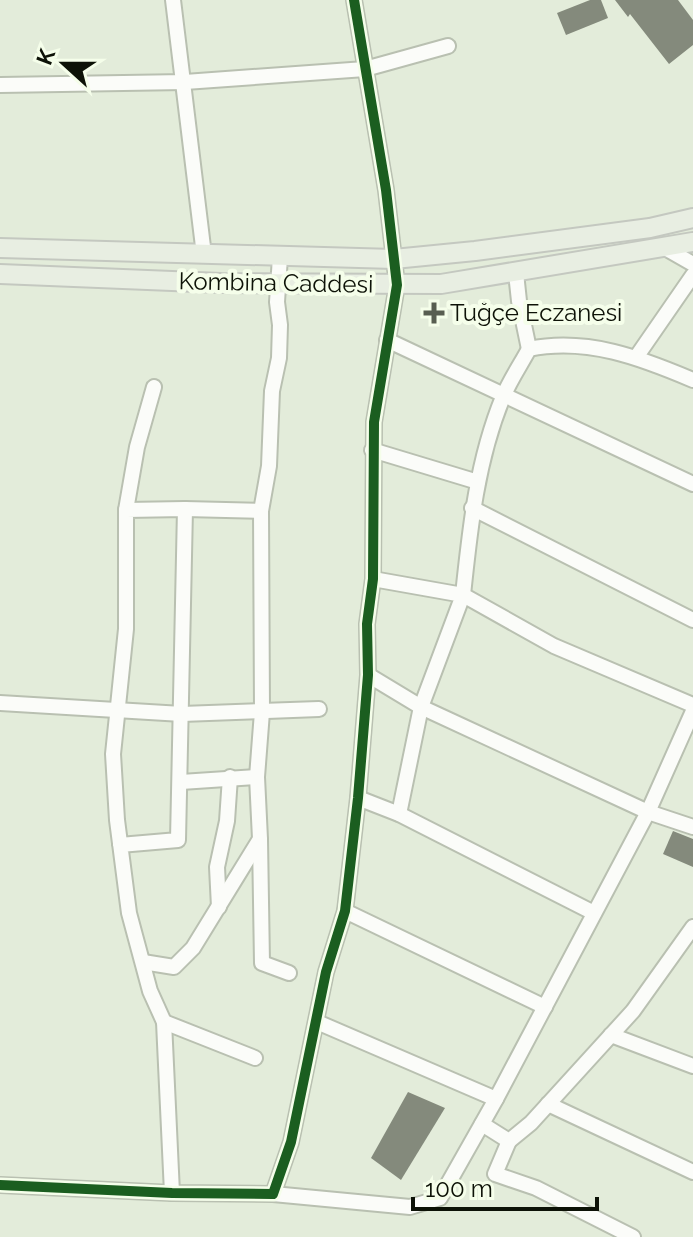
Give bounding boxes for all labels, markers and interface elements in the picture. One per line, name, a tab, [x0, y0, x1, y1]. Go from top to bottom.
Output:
north arrow	[24, 24, 104, 104]
text: K	[31, 45, 60, 68]
street label: Kombina Caddesi	[178, 266, 374, 299]
place label: Tuğçe Eczanesi	[450, 298, 622, 327]
marker: Tuğçe Eczanesi	[425, 304, 443, 322]
scale bar	[413, 1161, 597, 1211]
text: 100 m	[425, 1174, 493, 1203]

